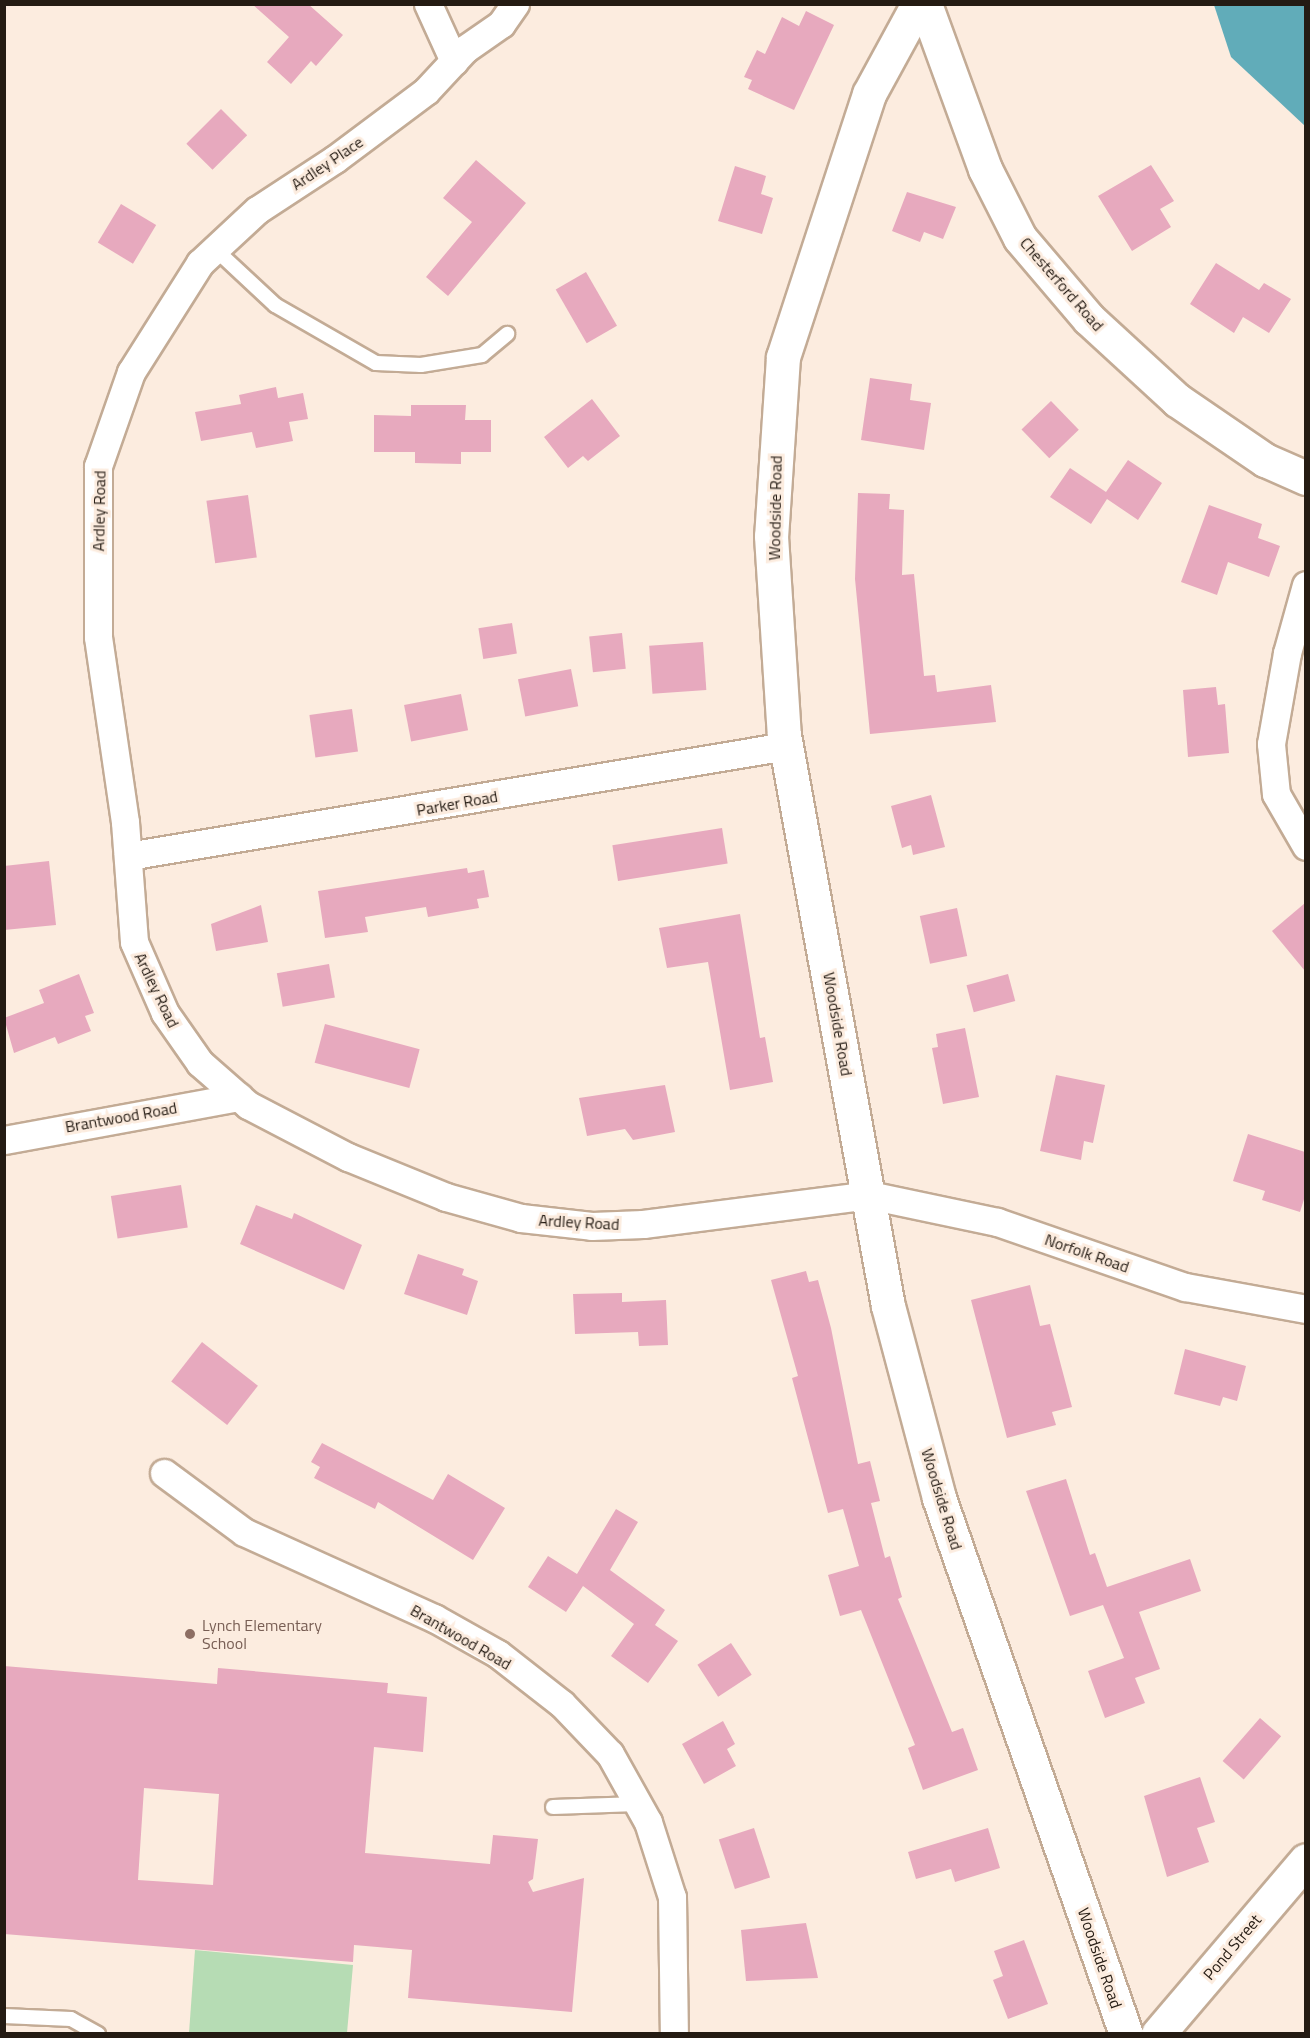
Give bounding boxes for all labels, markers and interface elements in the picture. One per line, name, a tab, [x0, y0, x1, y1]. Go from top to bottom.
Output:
street label: Ardley Place	[287, 132, 367, 194]
street label: Chesterford Road	[1016, 233, 1108, 335]
street label: Woodside Road	[764, 455, 786, 561]
street label: Ardley Road	[89, 470, 109, 552]
street label: Parker Road	[415, 786, 499, 820]
street label: Ardley Road	[131, 949, 183, 1031]
street label: Woodside Road	[819, 971, 857, 1077]
street label: Brantwood Road	[64, 1098, 178, 1136]
street label: Ardley Road	[538, 1210, 620, 1234]
street label: Norfolk Road	[1042, 1230, 1132, 1276]
street label: Woodside Road	[917, 1446, 967, 1552]
street label: Brantwood Road	[407, 1600, 515, 1674]
place label: Lynch Elementary School	[202, 1615, 322, 1653]
marker: Lynch Elementary School	[183, 1627, 197, 1641]
street label: Woodside Road	[1074, 1905, 1126, 2011]
street label: Pond Street	[1199, 1910, 1265, 1984]

